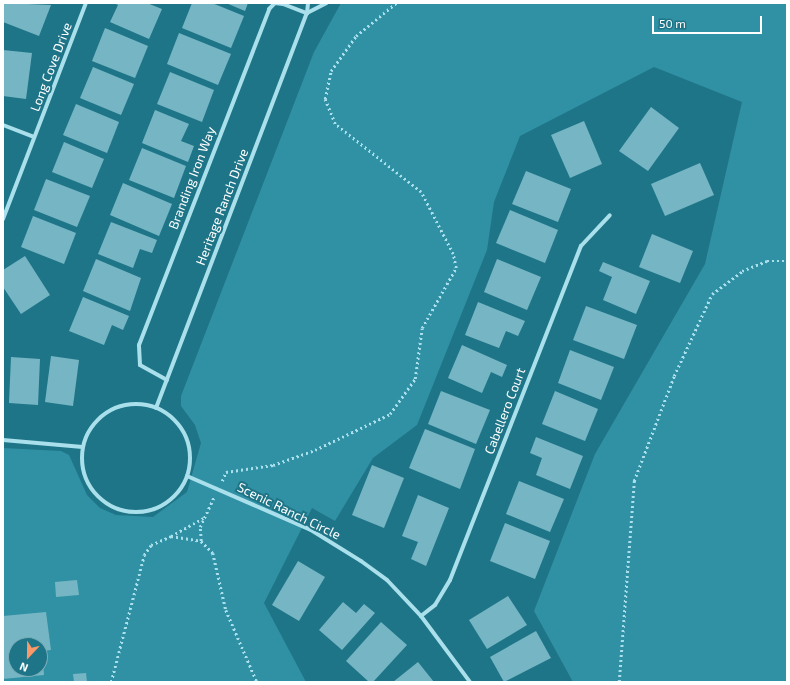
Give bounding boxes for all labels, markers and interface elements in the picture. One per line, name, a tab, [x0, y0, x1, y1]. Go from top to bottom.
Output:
scale bar	[654, 8, 764, 34]
text: 50 m	[659, 16, 686, 30]
street label: Long Cove Drive	[27, 20, 75, 114]
street label: Branding Iron Way	[165, 124, 219, 232]
street label: Heritage Ranch Drive	[193, 146, 251, 268]
street label: Cabellero Court	[481, 366, 529, 456]
street label: Scenic Ranch Circle	[235, 479, 343, 543]
north arrow	[8, 637, 48, 677]
text: N	[18, 660, 30, 675]

